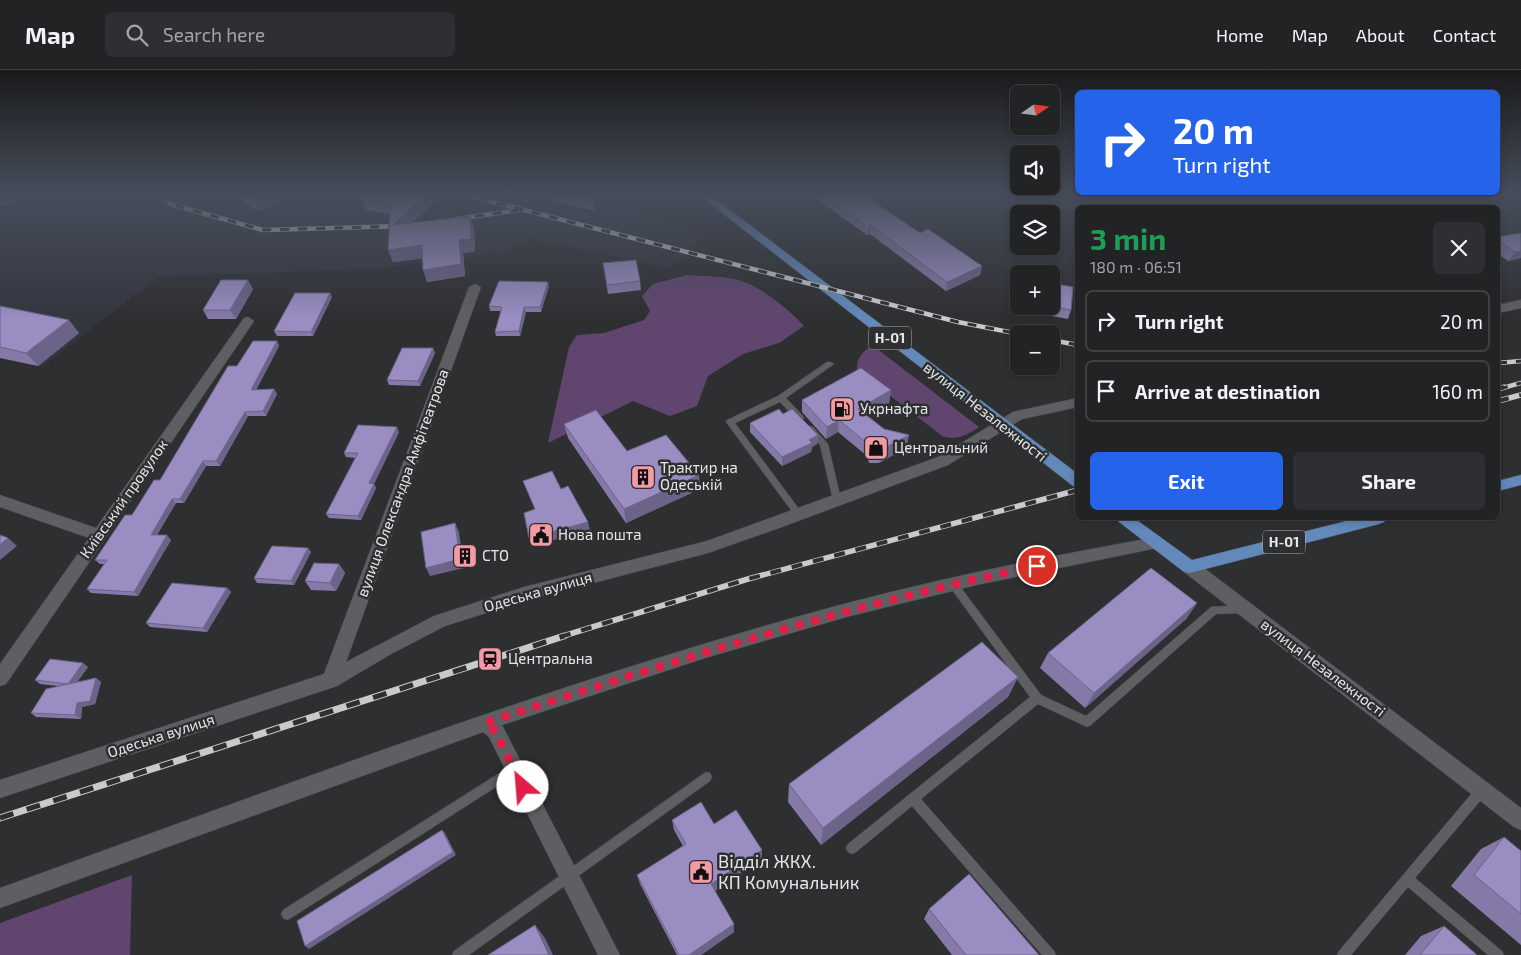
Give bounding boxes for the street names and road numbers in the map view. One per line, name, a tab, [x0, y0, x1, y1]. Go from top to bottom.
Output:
road number: Н-01	[869, 326, 911, 350]
street label: вулиця Незалежності	[920, 358, 1051, 466]
street label: вулиця Олександра Амфітеатрова	[352, 366, 453, 599]
street label: Київський провулок	[75, 436, 172, 562]
road number: Н-01	[1263, 531, 1305, 554]
street label: Одеська вулиця	[482, 567, 594, 616]
street label: вулиця Незалежності	[1257, 615, 1389, 721]
street label: Одеська вулиця	[105, 709, 217, 762]

